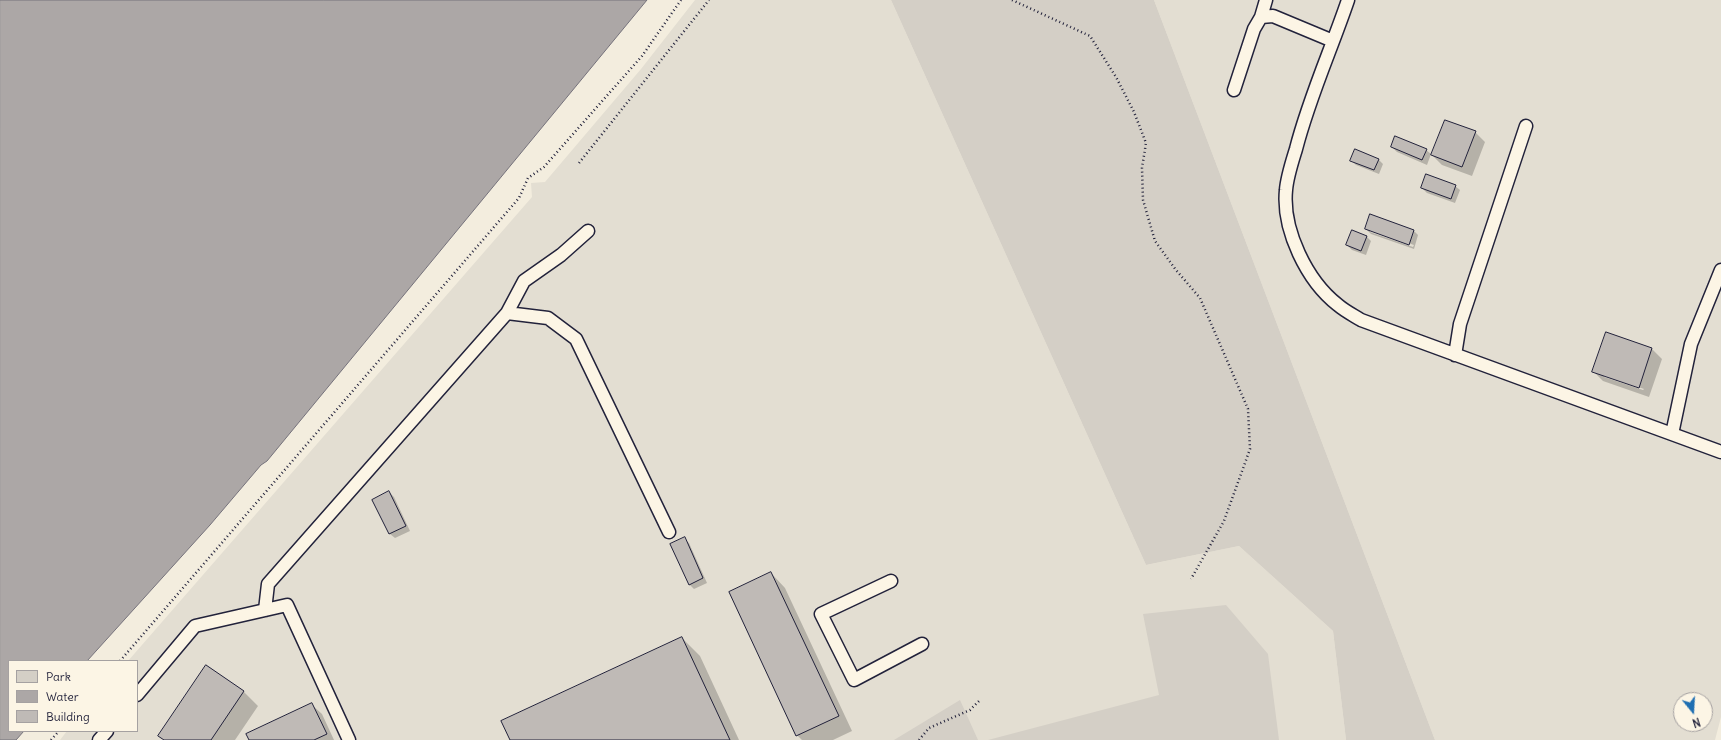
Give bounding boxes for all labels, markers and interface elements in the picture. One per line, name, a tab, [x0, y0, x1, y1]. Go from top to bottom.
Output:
legend	[8, 660, 138, 732]
text: Park	[46, 669, 71, 684]
text: Water	[46, 689, 79, 704]
north arrow	[1673, 692, 1713, 732]
text: Building	[46, 709, 90, 724]
text: N	[1691, 715, 1702, 730]

